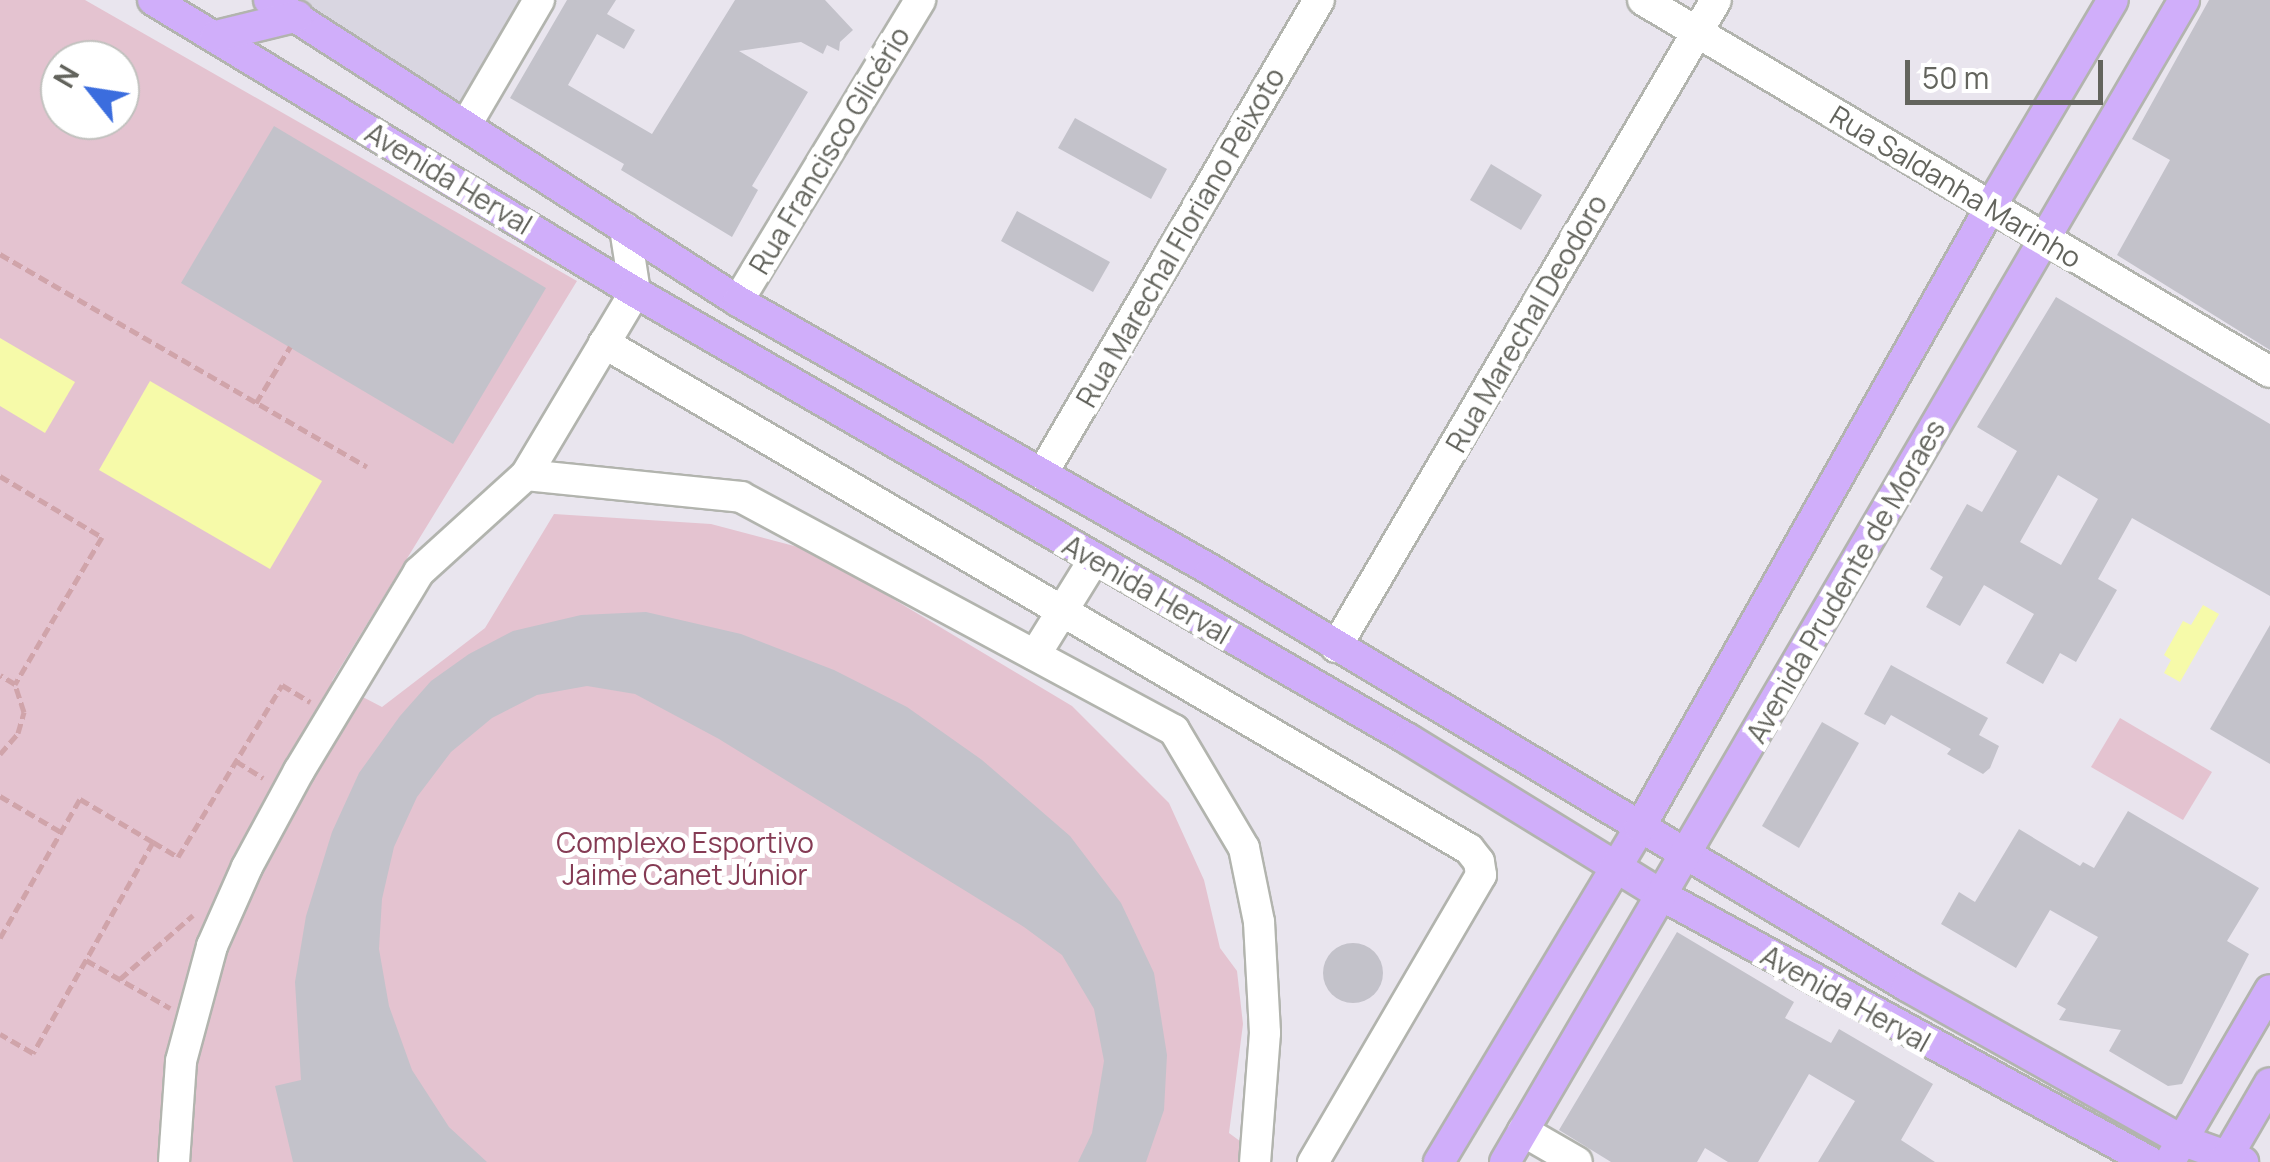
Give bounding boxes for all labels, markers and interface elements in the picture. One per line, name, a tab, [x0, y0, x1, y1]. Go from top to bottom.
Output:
street label: Rua Francisco Glicério	[742, 20, 916, 280]
north arrow	[40, 40, 140, 140]
scale bar	[1910, 40, 2108, 102]
text: 50 m	[1922, 57, 1989, 98]
text: N	[44, 58, 87, 94]
street label: Rua Marechal Floriano Peixoto	[1069, 61, 1291, 413]
street label: Rua Saldanha Marinho	[1824, 98, 2088, 274]
street label: Avenida Herval	[360, 115, 538, 241]
street label: Rua Marechal Deodoro	[1439, 188, 1613, 458]
street label: Avenida Prudente de Moraes	[1739, 414, 1951, 748]
street label: Avenida Herval	[1057, 527, 1237, 651]
park label: Complexo Esportivo Jaime Canet Júnior	[556, 825, 814, 891]
street label: Avenida Herval	[1756, 938, 1936, 1058]

